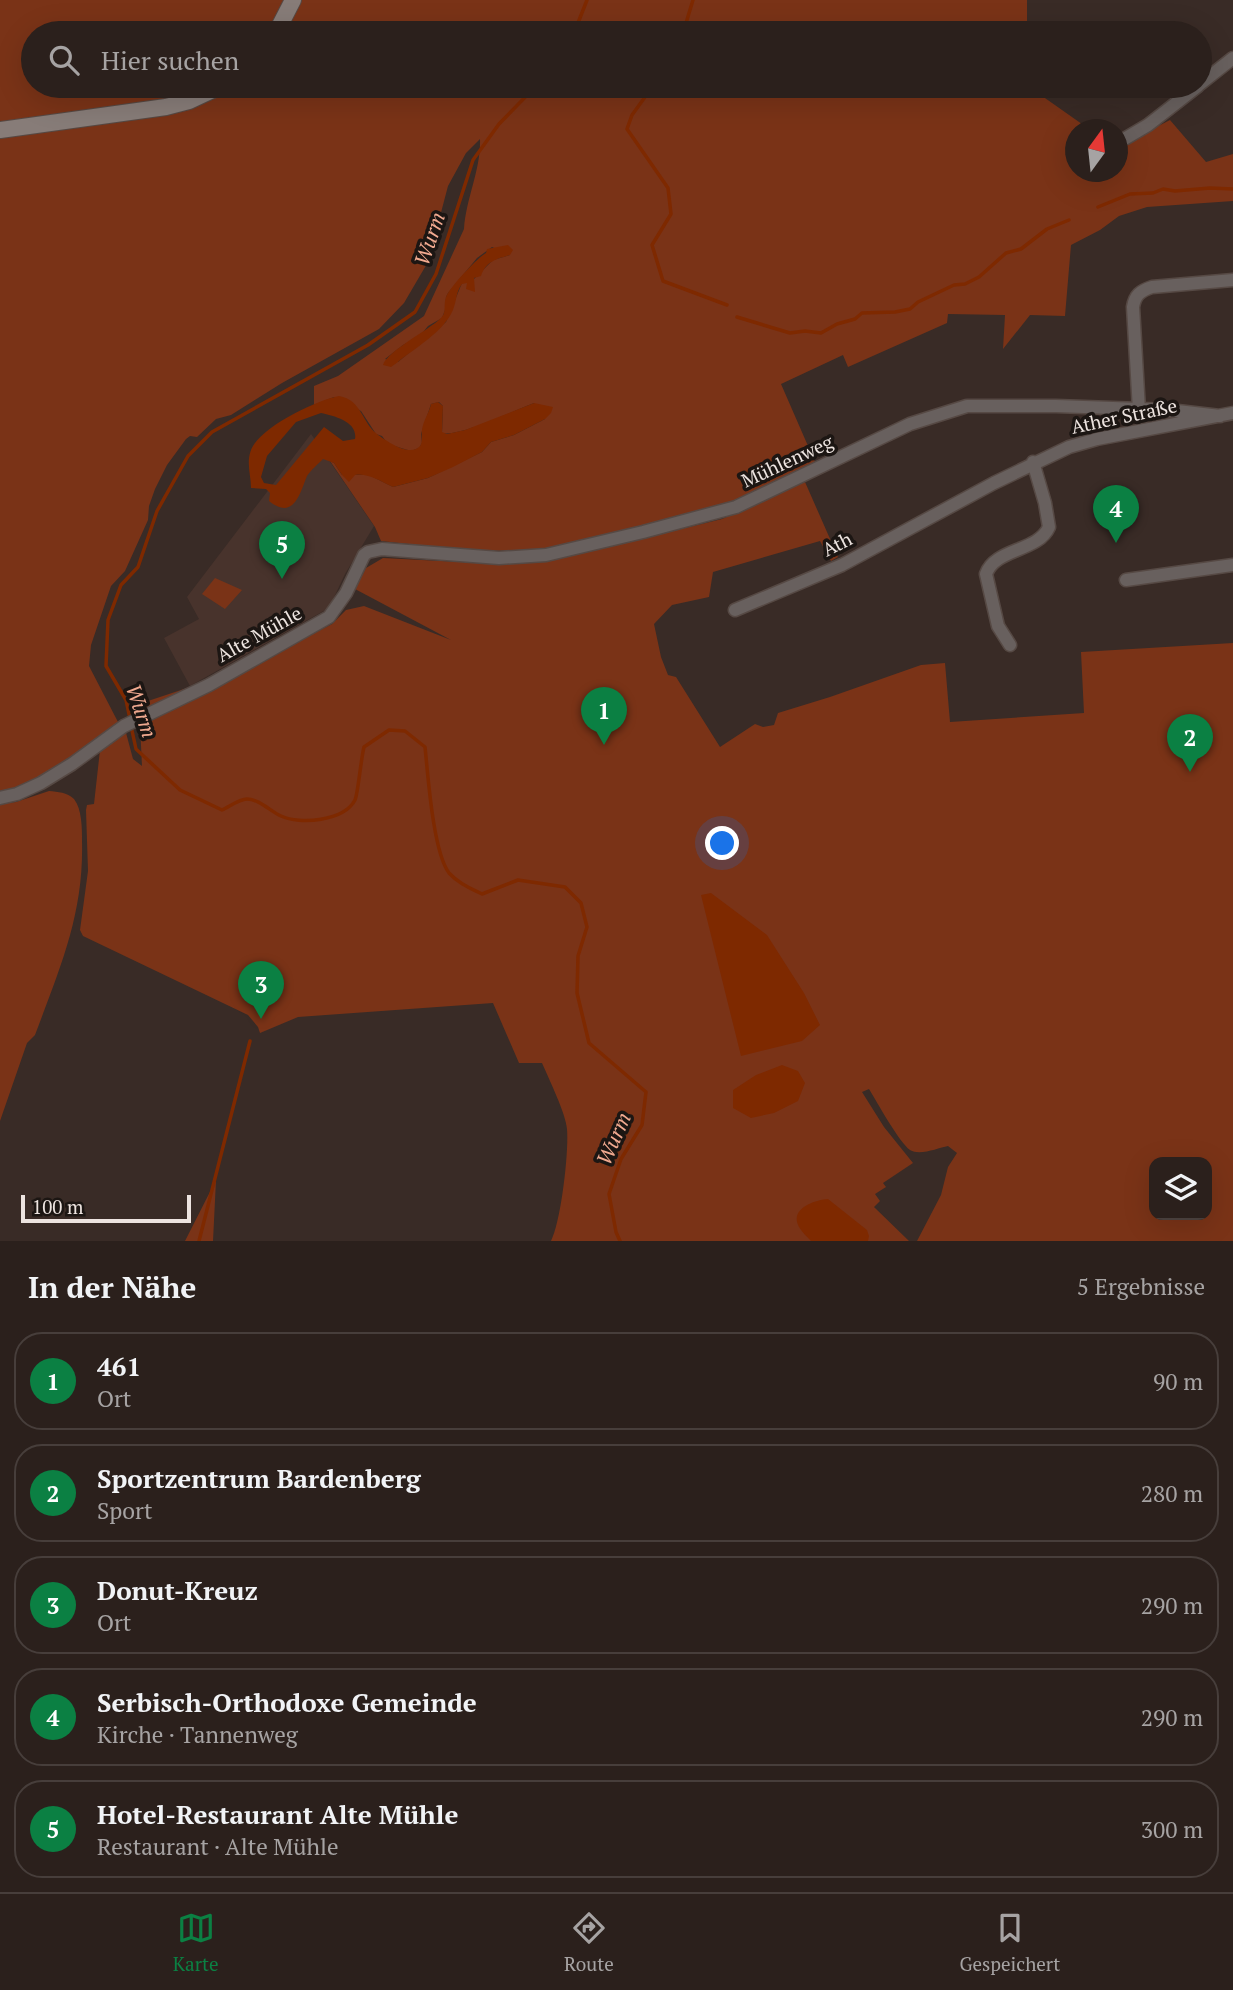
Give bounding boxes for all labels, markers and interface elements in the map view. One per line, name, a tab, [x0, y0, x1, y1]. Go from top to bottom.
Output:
search box	[21, 21, 1212, 98]
icon: search	[45, 41, 83, 79]
text: Hier suchen	[101, 43, 239, 77]
north arrow	[1065, 119, 1128, 182]
water label: Wurm	[407, 208, 451, 269]
street label: Ather Straße	[1069, 392, 1179, 439]
street label: Mühlenweg	[737, 428, 838, 493]
pin: 4	[1093, 485, 1139, 543]
pin: 5	[259, 521, 305, 579]
street label: Ath	[818, 526, 856, 562]
street label: Alte Mühle	[212, 600, 306, 667]
water label: Wurm	[120, 680, 164, 741]
pin: 1	[581, 687, 627, 745]
pin: 2	[1167, 714, 1213, 772]
your location	[705, 826, 739, 860]
pin: 3	[238, 961, 284, 1019]
water label: Wurm	[589, 1108, 637, 1169]
map controls	[1149, 1157, 1212, 1220]
button: layers	[1149, 1157, 1212, 1220]
scale bar	[21, 1192, 191, 1224]
text: 100 m	[32, 1194, 83, 1219]
text: In der Nähe	[28, 1267, 196, 1307]
text: 5 Ergebnisse	[1077, 1271, 1205, 1302]
text: 461	[97, 1349, 141, 1383]
text: 1	[47, 1366, 60, 1397]
text: 90 m	[1153, 1366, 1203, 1397]
text: Ort	[97, 1383, 131, 1414]
text: Sportzentrum Bardenberg	[97, 1461, 421, 1495]
text: 2	[47, 1478, 60, 1509]
text: 280 m	[1141, 1478, 1203, 1509]
text: Sport	[97, 1495, 152, 1526]
text: Donut-Kreuz	[97, 1573, 258, 1607]
text: 3	[47, 1590, 60, 1621]
text: 290 m	[1141, 1590, 1203, 1621]
text: Ort	[97, 1607, 131, 1638]
text: Serbisch-Orthodoxe Gemeinde	[97, 1685, 477, 1719]
text: 4	[47, 1702, 60, 1733]
text: 290 m	[1141, 1702, 1203, 1733]
text: Kirche · Tannenweg	[97, 1719, 298, 1750]
text: Hotel-Restaurant Alte Mühle	[97, 1797, 458, 1831]
text: 5	[47, 1814, 60, 1845]
text: 300 m	[1141, 1814, 1203, 1845]
text: Restaurant · Alte Mühle	[97, 1831, 338, 1862]
tab: Karte	[173, 1909, 219, 1976]
tab: Route	[564, 1909, 614, 1976]
tab: Gespeichert	[959, 1909, 1060, 1976]

